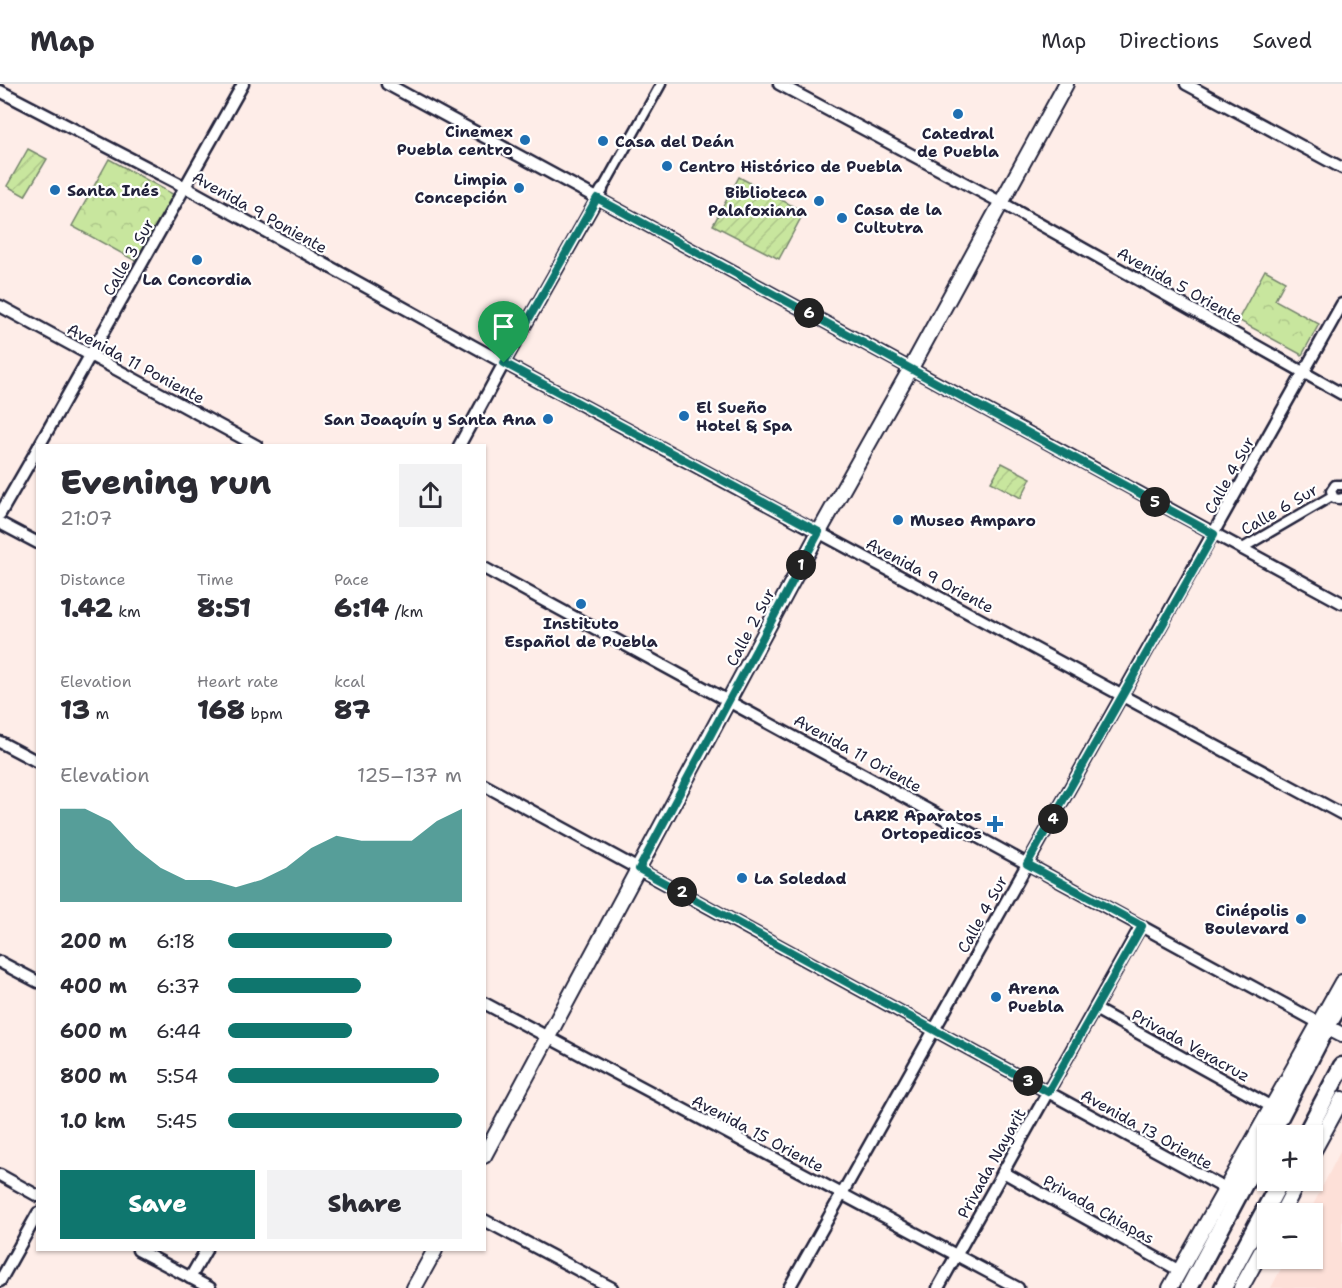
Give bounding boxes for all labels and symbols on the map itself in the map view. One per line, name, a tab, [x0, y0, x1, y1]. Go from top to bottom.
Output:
marker: Catedral de Puebla	[951, 107, 965, 121]
place label: Cinemex Puebla centro	[397, 121, 513, 160]
place label: Catedral de Puebla	[917, 123, 999, 162]
place label: Casa del Deán	[615, 131, 734, 152]
marker: Cinemex Puebla centro	[518, 133, 532, 147]
marker: Casa del Deán	[596, 134, 610, 148]
place label: Centro Histórico de Puebla	[679, 156, 902, 177]
marker: Centro Histórico de Puebla	[660, 159, 674, 173]
street label: Avenida 9 Poniente	[189, 167, 331, 258]
place label: Limpia Concepción	[415, 169, 507, 208]
place label: Santa Inés	[67, 180, 159, 201]
marker: Limpia Concepción	[512, 181, 526, 195]
place label: Biblioteca Palafoxiana	[708, 182, 807, 221]
marker: Santa Inés	[48, 183, 62, 197]
marker: Biblioteca Palafoxiana	[812, 194, 826, 208]
place label: Casa de la Cultutra	[854, 199, 942, 238]
marker: Casa de la Cultutra	[835, 211, 849, 225]
street label: Calle 3 Sur	[98, 215, 159, 299]
street label: Avenida 5 Oriente	[1113, 242, 1246, 329]
marker: La Concordia	[190, 253, 204, 267]
place label: La Concordia	[142, 269, 252, 290]
pin: 6	[794, 298, 824, 328]
pin	[478, 301, 529, 363]
street label: Avenida 11 Poniente	[63, 318, 208, 409]
place label: El Sueño Hotel & Spa	[696, 397, 792, 436]
place label: San Joaquín y Santa Ana	[324, 409, 536, 430]
marker: El Sueño Hotel & Spa	[677, 409, 691, 423]
marker: San Joaquín y Santa Ana	[541, 412, 555, 426]
street label: Calle 4 Sur	[1200, 433, 1259, 518]
street label: Calle 6 Sur	[1237, 479, 1321, 540]
pin: 5	[1140, 487, 1170, 517]
place label: Museo Amparo	[910, 510, 1036, 531]
marker: Museo Amparo	[891, 513, 905, 527]
street label: Avenida 9 Oriente	[862, 533, 997, 618]
pin: 1	[786, 550, 816, 580]
street label: Calle 2 Sur	[721, 585, 780, 670]
marker: Instituto Español de Puebla	[574, 597, 588, 611]
place label: Instituto Español de Puebla	[504, 613, 658, 652]
street label: Avenida 11 Oriente	[790, 710, 925, 797]
pin: 4	[1038, 804, 1068, 834]
place label: LARR Aparatos Ortopedicos	[854, 805, 982, 844]
marker: LARR Aparatos Ortopedicos	[986, 815, 1004, 833]
place label: La Soledad	[754, 868, 846, 889]
marker: La Soledad	[735, 871, 749, 885]
street label: Calle 4 Sur	[953, 872, 1012, 957]
pin: 2	[667, 877, 697, 907]
place label: Cinépolis Boulevard	[1205, 900, 1289, 939]
marker: Cinépolis Boulevard	[1294, 912, 1308, 926]
place label: Arena Puebla	[1008, 978, 1064, 1017]
marker: Arena Puebla	[989, 990, 1003, 1004]
street label: Privada Veracruz	[1128, 1004, 1254, 1087]
pin: 3	[1013, 1066, 1043, 1096]
street label: Avenida 13 Oriente	[1077, 1084, 1216, 1174]
street label: Avenida 15 Oriente	[688, 1090, 827, 1177]
street label: Privada Nayarit	[952, 1104, 1030, 1222]
street label: Privada Chiapas	[1039, 1170, 1158, 1249]

